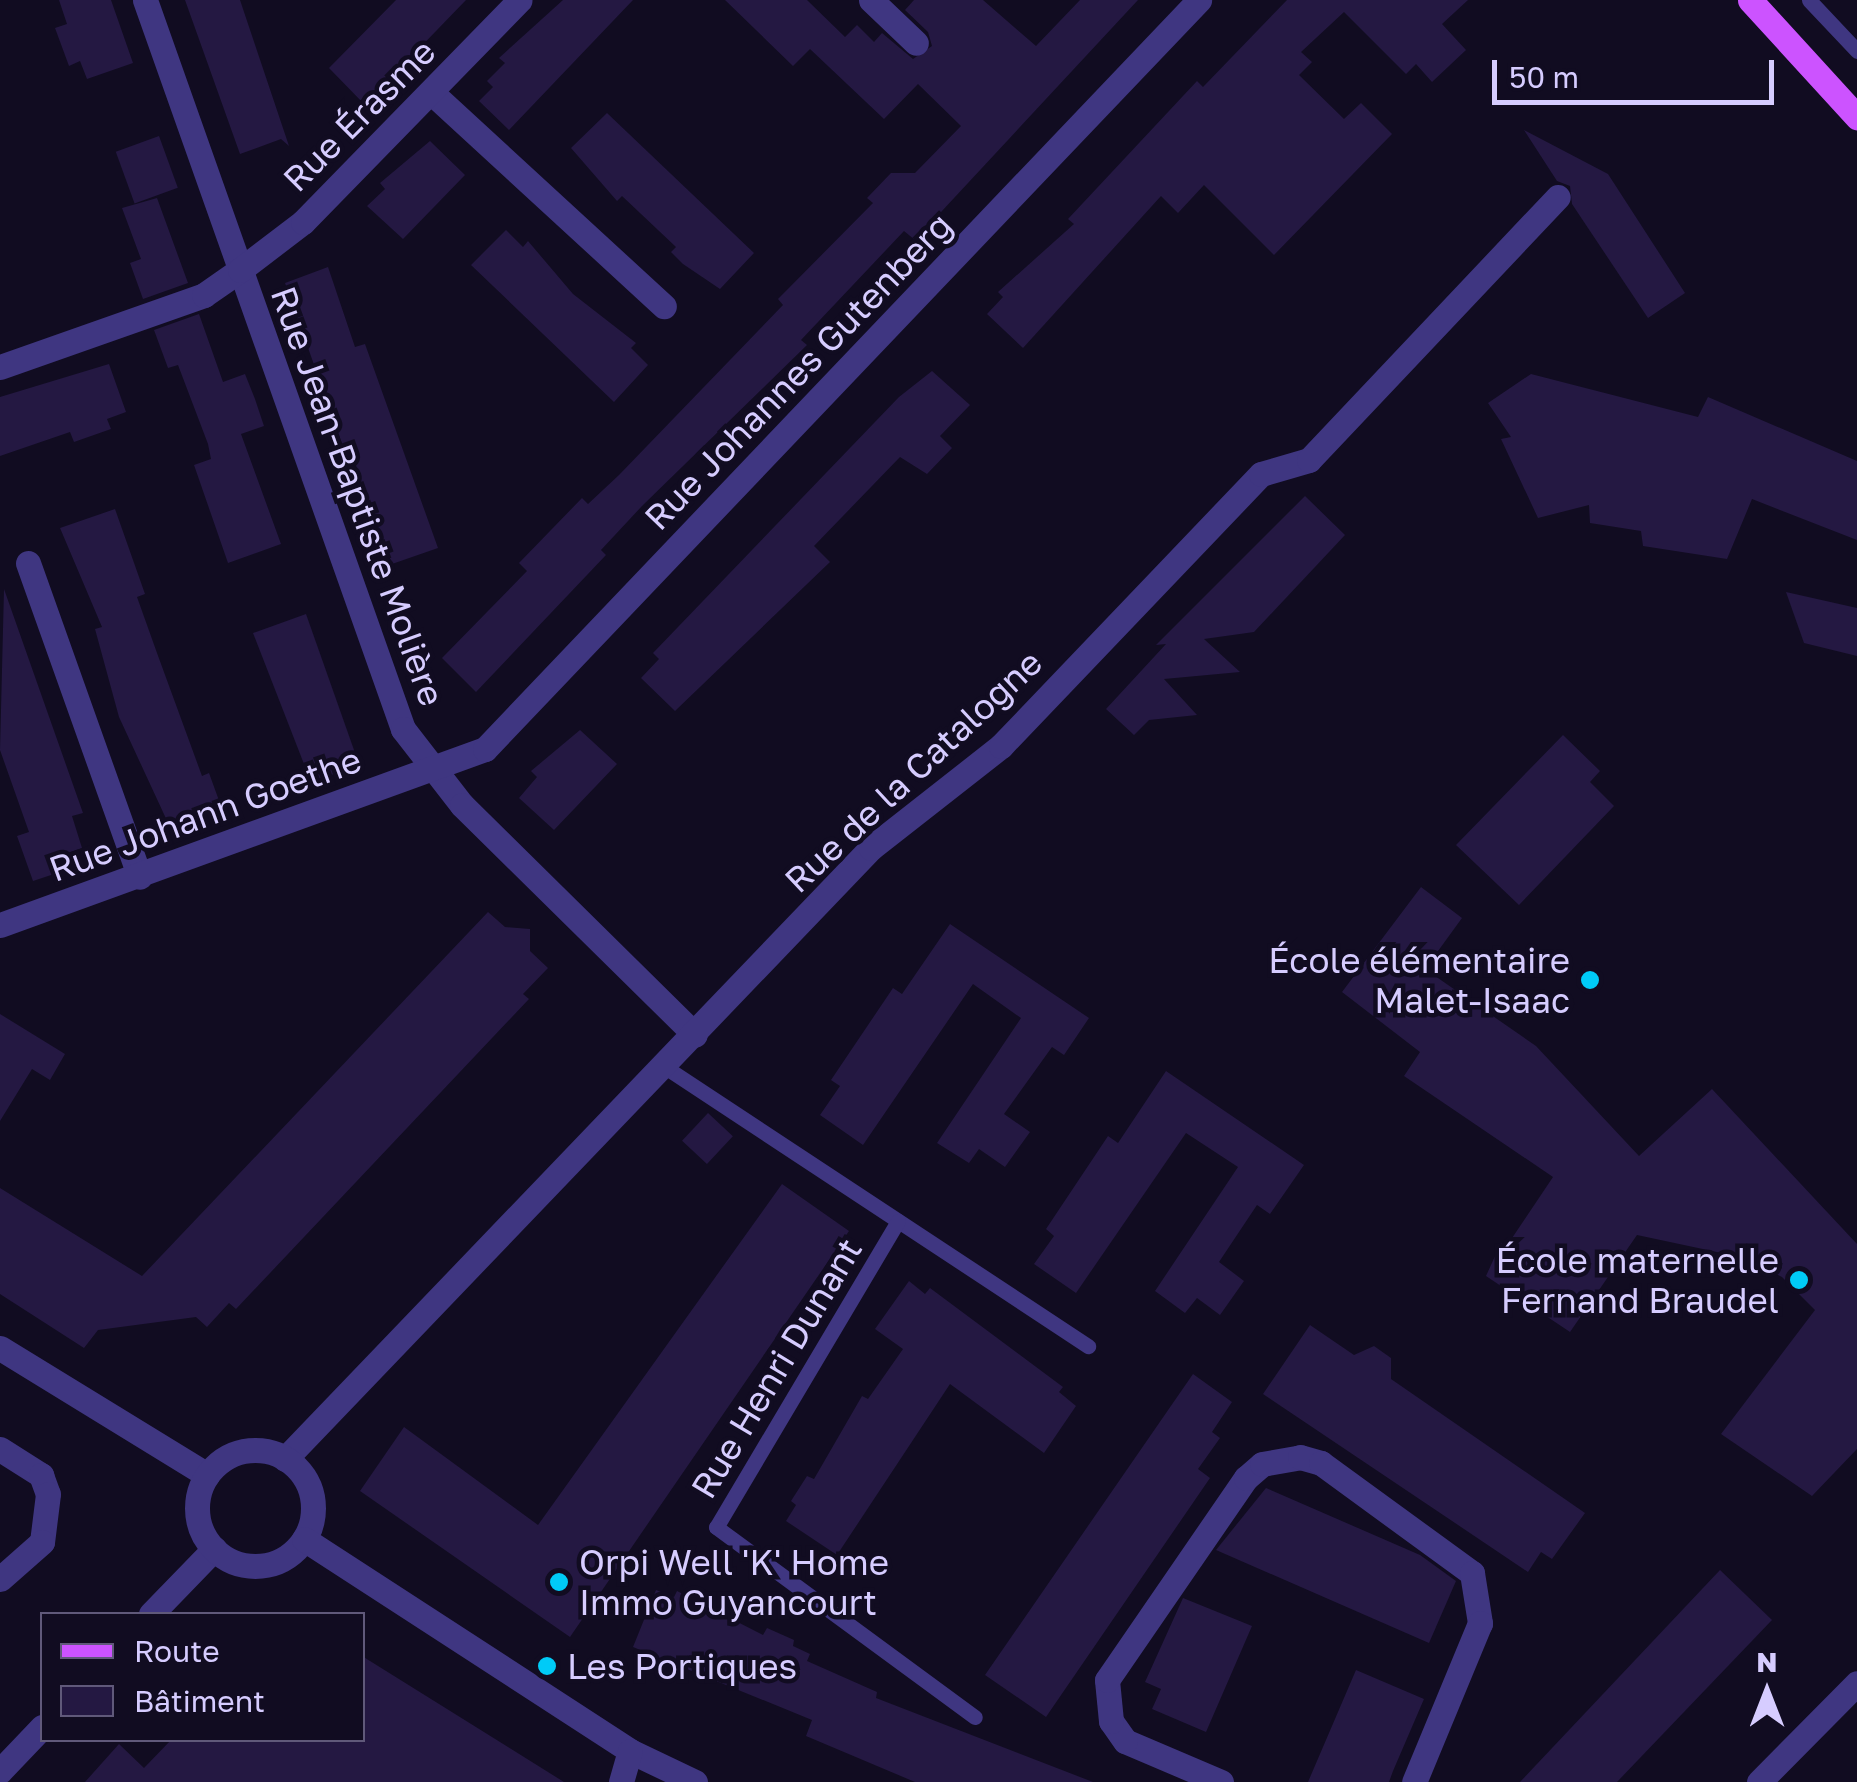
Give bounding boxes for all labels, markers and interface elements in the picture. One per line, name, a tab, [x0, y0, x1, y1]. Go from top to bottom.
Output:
street label: Rue Érasme	[274, 30, 444, 200]
scale bar	[1497, 40, 1780, 102]
text: 50 m	[1509, 59, 1579, 95]
street label: Rue Johannes Gutenberg	[636, 204, 960, 538]
street label: Rue Jean-Baptiste Molière	[263, 281, 453, 711]
street label: Rue de la Catalogne	[776, 641, 1050, 901]
street label: Rue Johann Goethe	[43, 738, 367, 890]
place label: École élémentaire Malet-Isaac	[1268, 939, 1570, 1021]
marker: École élémentaire Malet-Isaac	[1579, 969, 1601, 991]
street label: Rue Henri Dunant	[682, 1230, 870, 1506]
place label: École maternelle Fernand Braudel	[1496, 1239, 1779, 1321]
marker: École maternelle Fernand Braudel	[1788, 1269, 1810, 1291]
place label: Orpi Well 'K' Home Immo Guyancourt	[579, 1541, 889, 1623]
marker: Orpi Well 'K' Home Immo Guyancourt	[548, 1571, 570, 1593]
legend	[40, 1612, 365, 1742]
text: Route	[134, 1633, 220, 1669]
north arrow	[1717, 1642, 1817, 1742]
place label: Les Portiques	[567, 1645, 797, 1687]
text: N	[1756, 1645, 1778, 1678]
marker: Les Portiques	[536, 1655, 558, 1677]
text: Bâtiment	[134, 1683, 265, 1719]

